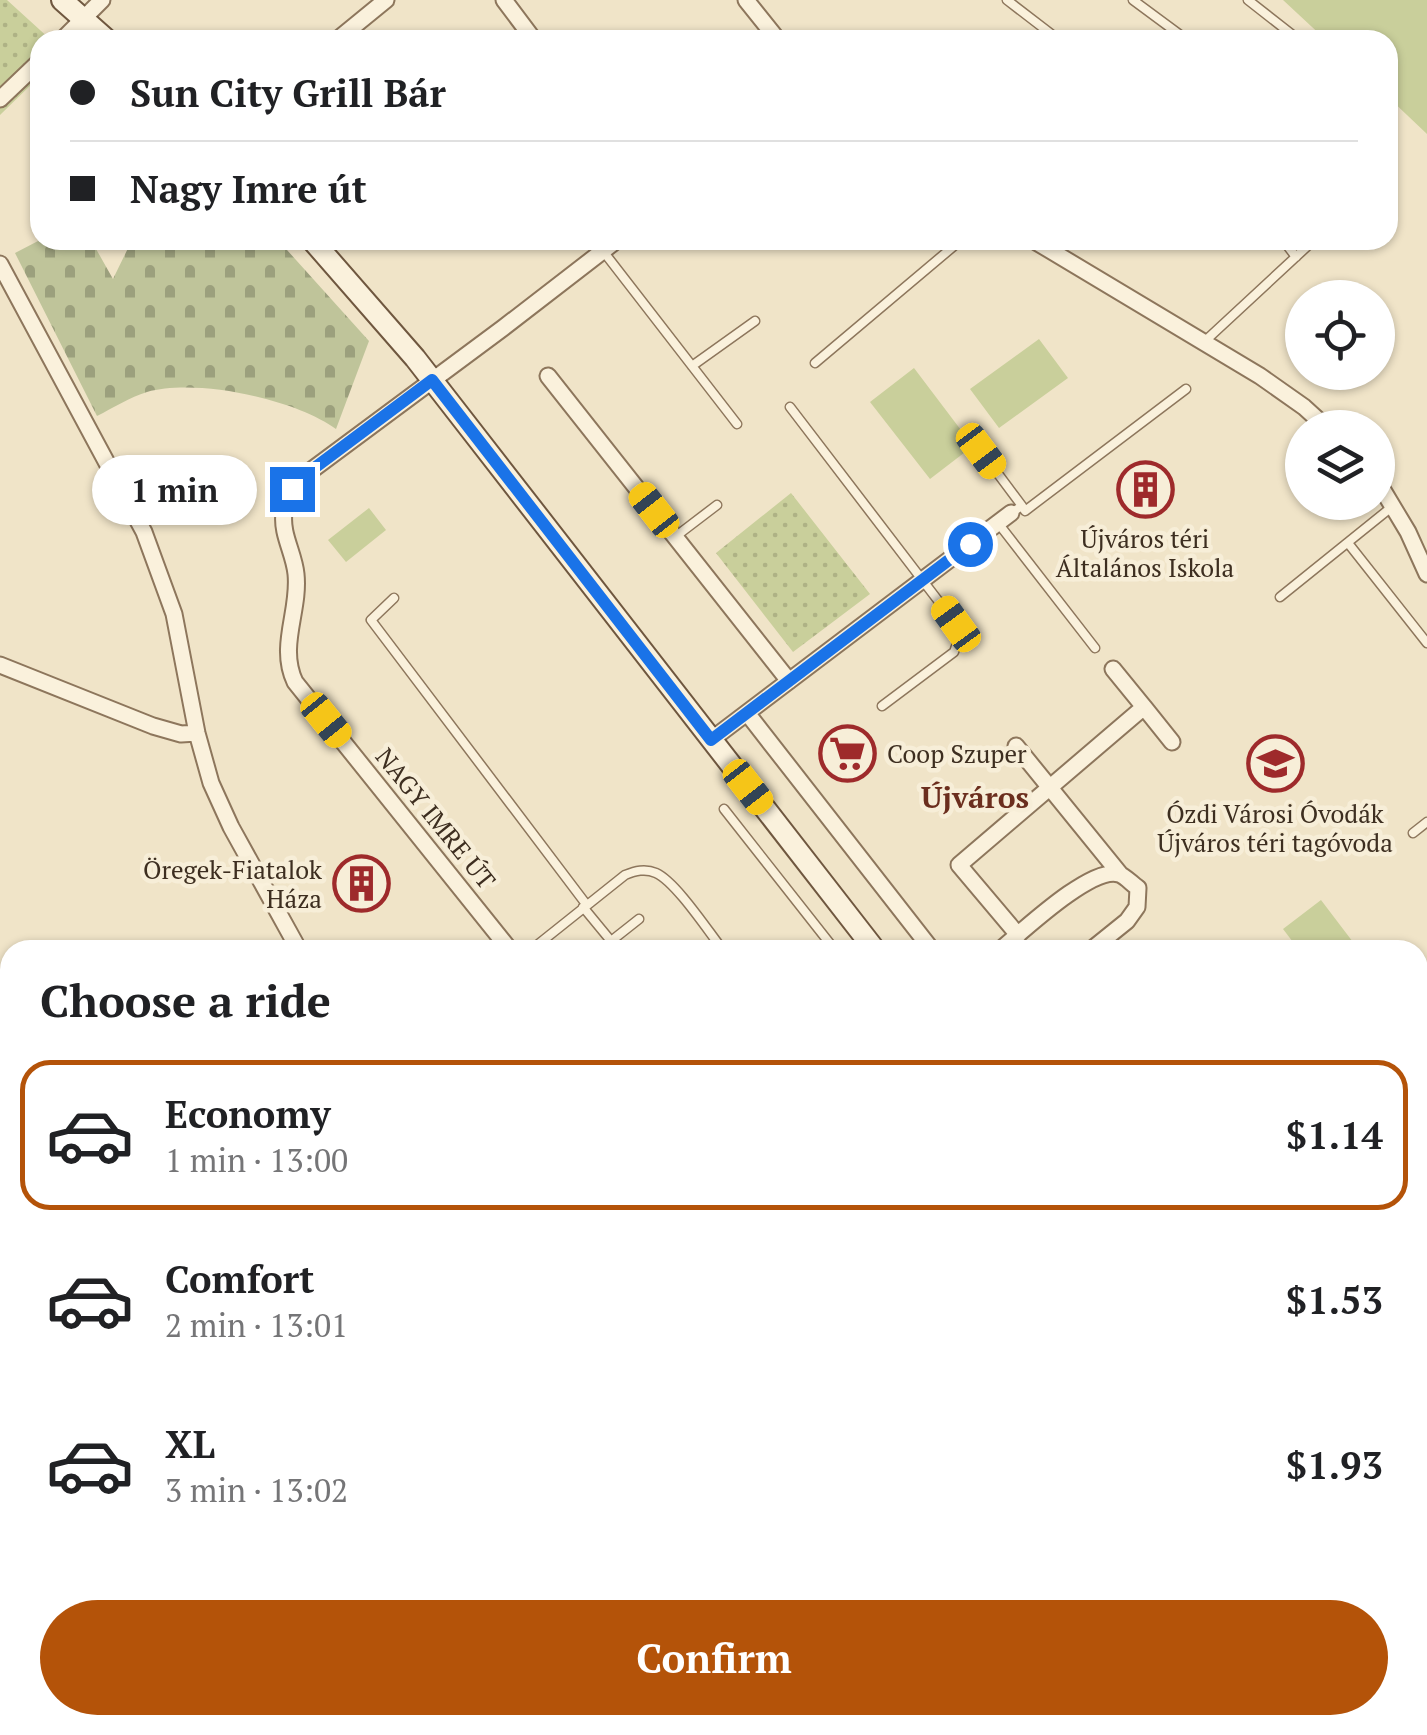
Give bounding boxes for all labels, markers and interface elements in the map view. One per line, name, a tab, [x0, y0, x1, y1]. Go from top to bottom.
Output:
text: Sun City Grill Bár	[130, 68, 446, 118]
text: Nagy Imre út	[130, 164, 367, 214]
map controls	[1285, 280, 1395, 520]
button: locate	[1285, 280, 1395, 390]
button: layers	[1285, 410, 1395, 520]
car	[951, 418, 1011, 484]
callout: 1 min	[92, 454, 257, 524]
building icon: Újváros téri Általános Iskola	[1115, 459, 1175, 519]
route end	[270, 467, 315, 512]
text: 1 min	[131, 469, 218, 511]
car	[624, 477, 684, 543]
route start	[948, 522, 993, 567]
place label: Újváros téri Általános Iskola	[1056, 522, 1235, 584]
car	[926, 591, 986, 657]
car	[295, 687, 357, 753]
supermarket icon: Coop Szuper	[818, 723, 878, 783]
school or university icon: Ózdi Városi Óvodák Újváros téri tagóvoda	[1245, 734, 1305, 794]
place label: Coop Szuper	[887, 737, 1027, 770]
street label: NAGY IMRE ÚT	[369, 741, 503, 895]
car	[718, 754, 778, 820]
district label: Újváros	[921, 777, 1029, 817]
place label: Ózdi Városi Óvodák Újváros téri tagóvoda	[1157, 797, 1393, 859]
place label: Öregek-Fiatalok Háza	[143, 853, 322, 915]
building icon: Öregek-Fiatalok Háza	[331, 853, 391, 913]
text: Choose a ride	[40, 970, 331, 1030]
text: Economy	[165, 1089, 331, 1139]
icon: car	[45, 1090, 135, 1180]
text: $1.14	[1286, 1110, 1383, 1160]
text: 1 min · 13:00	[165, 1139, 348, 1181]
text: Comfort	[165, 1254, 314, 1304]
icon: car	[45, 1255, 135, 1345]
text: $1.53	[1286, 1275, 1383, 1325]
text: 2 min · 13:01	[165, 1304, 348, 1346]
text: XL	[165, 1419, 215, 1469]
icon: car	[45, 1420, 135, 1510]
text: $1.93	[1286, 1440, 1383, 1490]
text: 3 min · 13:02	[165, 1469, 348, 1511]
button: Confirm	[40, 1600, 1388, 1715]

